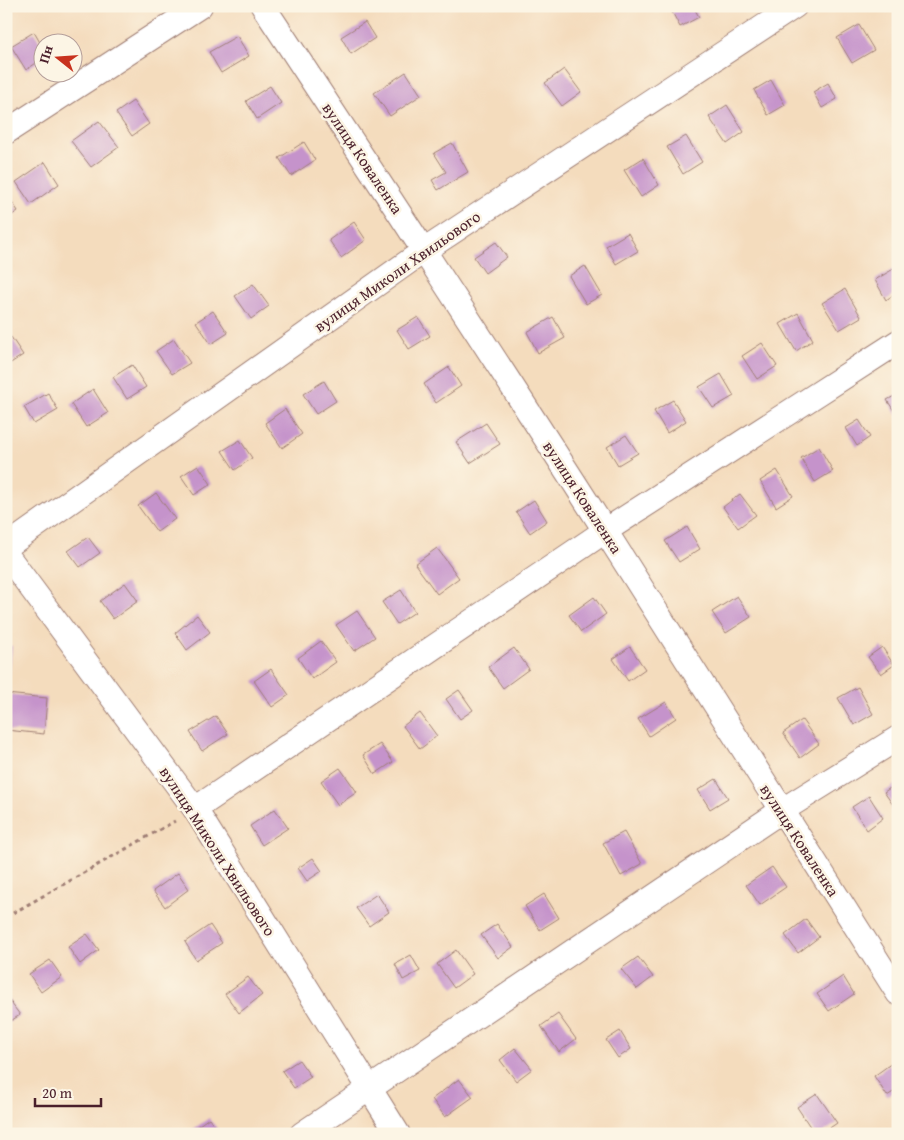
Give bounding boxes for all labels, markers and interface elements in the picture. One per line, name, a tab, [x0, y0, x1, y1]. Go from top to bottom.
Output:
north arrow	[32, 32, 82, 82]
text: Пн	[33, 42, 58, 66]
street label: вулиця Коваленка	[317, 97, 410, 219]
street label: вулиця Миколи Хвильового	[309, 204, 485, 338]
street label: вулиця Коваленка	[538, 436, 629, 558]
street label: вулиця Миколи Хвильового	[154, 761, 282, 941]
street label: вулиця Коваленка	[755, 779, 846, 901]
scale bar	[35, 1075, 101, 1107]
text: 20 m	[42, 1082, 73, 1103]

